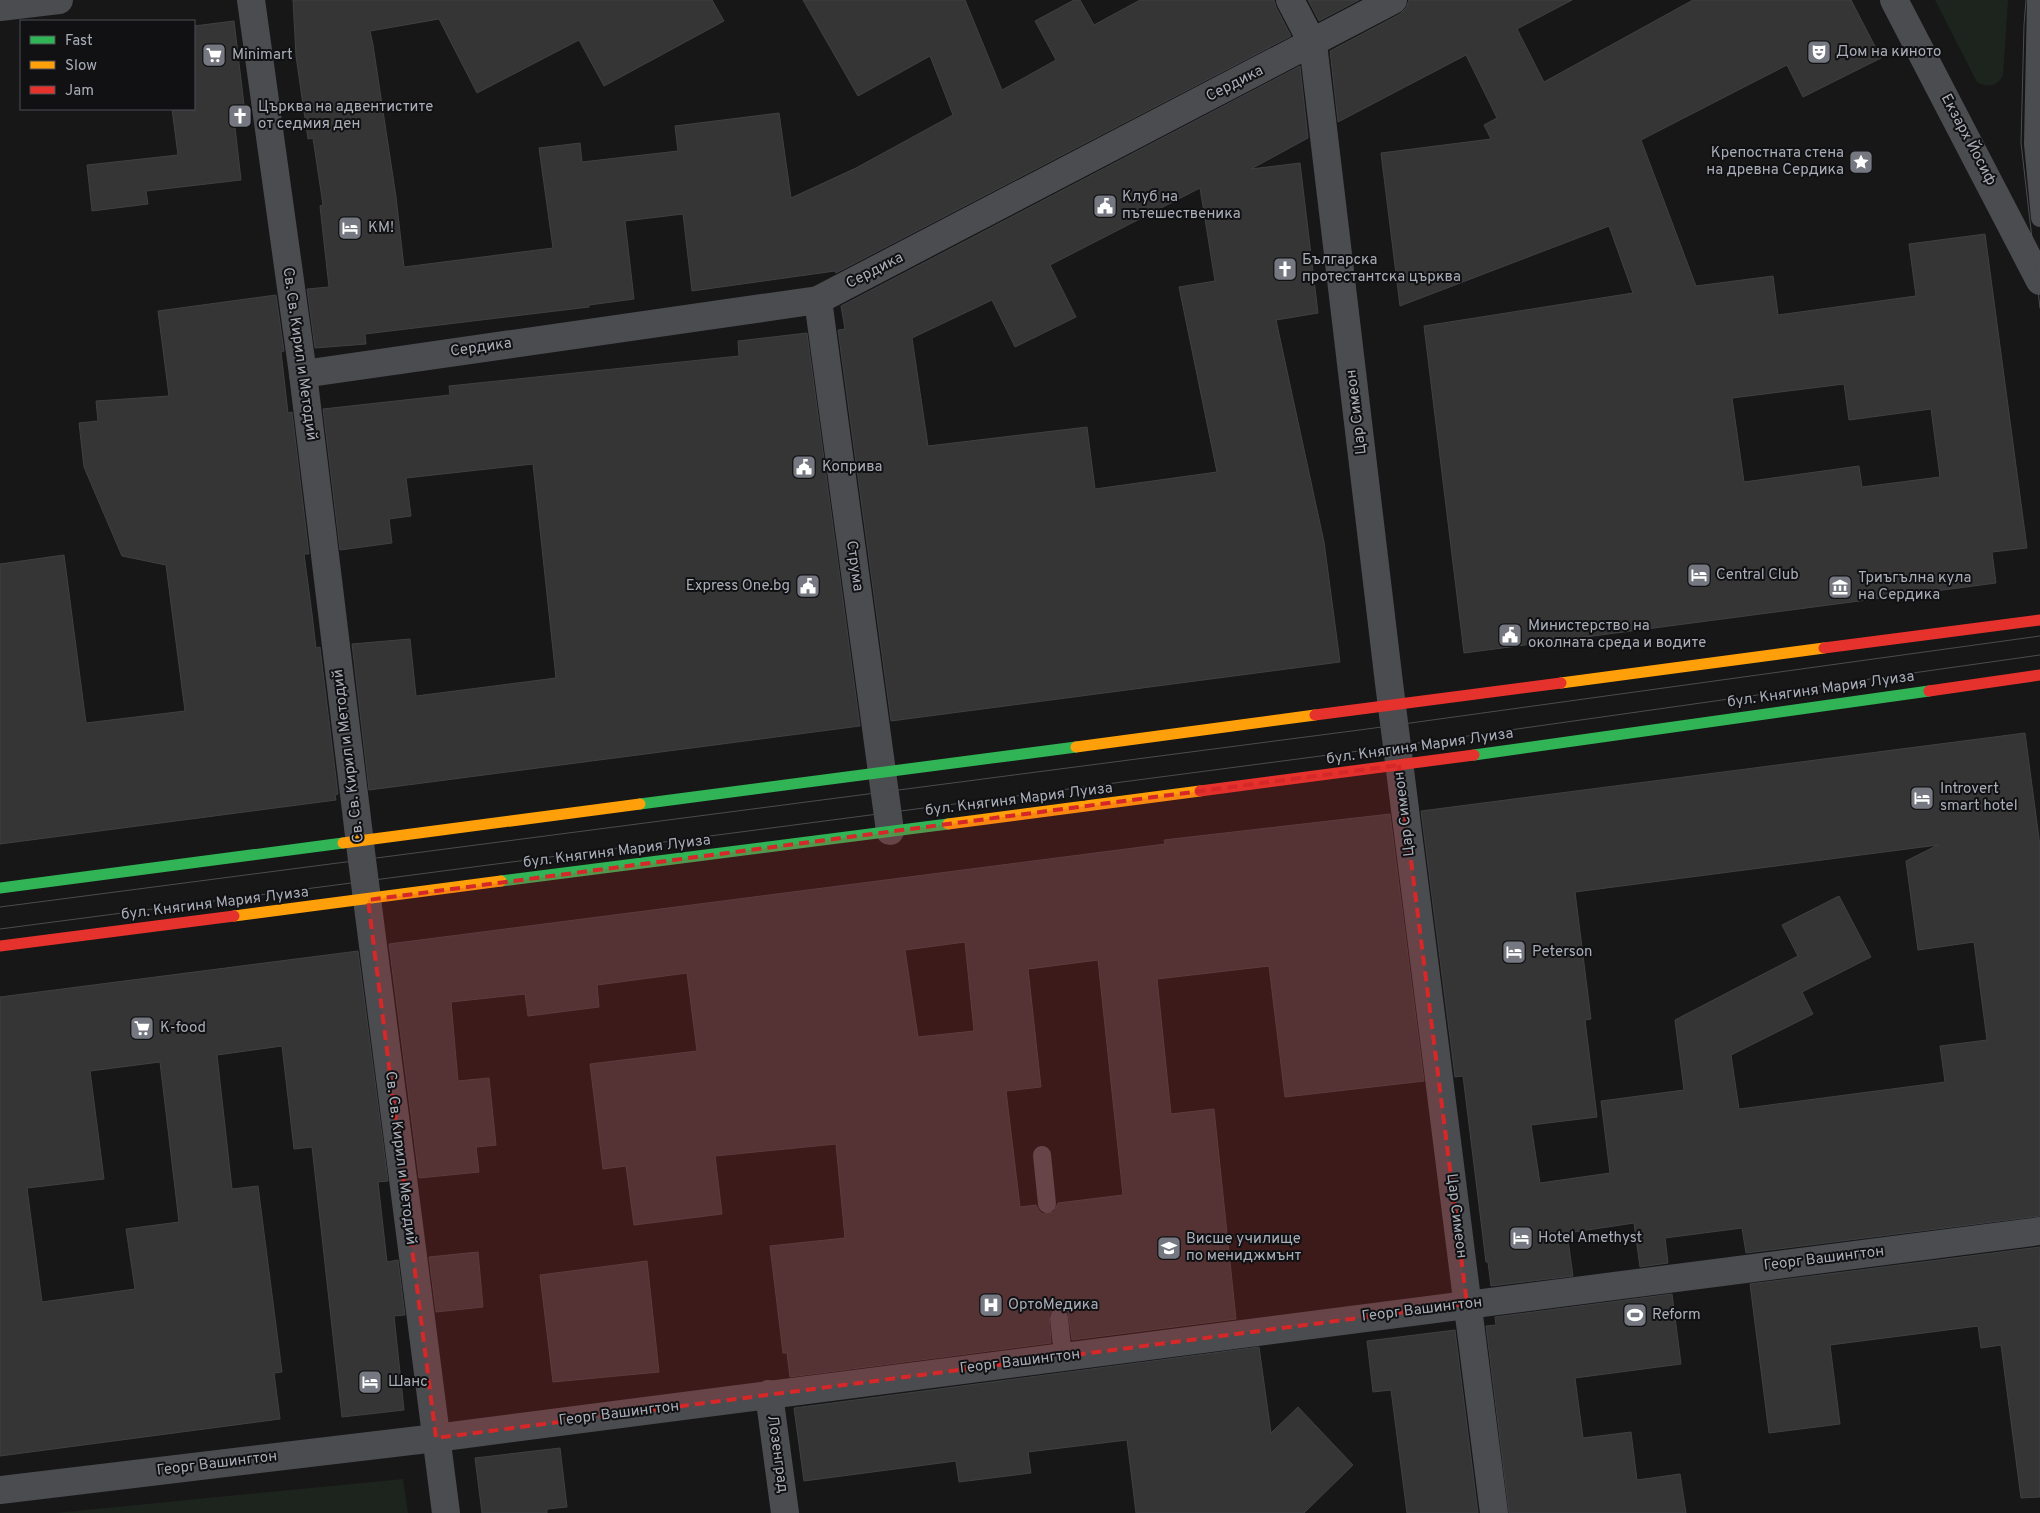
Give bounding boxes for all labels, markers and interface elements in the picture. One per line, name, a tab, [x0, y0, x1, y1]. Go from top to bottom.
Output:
legend	[20, 20, 195, 110]
text: Fast	[65, 32, 93, 51]
theatre icon: Дом на киното	[1806, 39, 1832, 65]
supermarket icon: Minimart	[201, 42, 227, 68]
place label: Дом на киното	[1836, 43, 1942, 62]
place label: Minimart	[232, 46, 293, 65]
text: Slow	[65, 57, 97, 76]
street label: Сердика	[1203, 62, 1267, 106]
text: Jam	[65, 82, 94, 101]
street label: Екзарх Йосиф	[1936, 90, 2002, 189]
place label: Църква на адвентистите от седмия ден	[258, 98, 433, 134]
church icon: Църква на адвентистите от седмия ден	[227, 103, 253, 129]
place label: Крепостната стена на древна Сердика	[1706, 144, 1844, 180]
place icon: Крепостната стена на древна Сердика	[1848, 149, 1874, 175]
place label: Клуб на пътешественика	[1122, 188, 1241, 224]
public building icon: Клуб на пътешественика	[1092, 193, 1118, 219]
hotel icon: KM!	[337, 215, 363, 241]
place label: KM!	[368, 219, 394, 238]
street label: Сердика	[843, 249, 907, 293]
place label: Българска протестантска църква	[1302, 251, 1461, 287]
church icon: Българска протестантска църква	[1272, 256, 1298, 282]
street label: Св. Св. Кирил и Методий	[277, 266, 321, 442]
street label: Сердика	[449, 334, 513, 362]
street label: Цар Симеон	[1342, 369, 1372, 455]
public building icon: Коприва	[791, 454, 817, 480]
place label: Коприва	[822, 458, 883, 477]
street label: Струма	[841, 539, 867, 593]
hotel icon: Central Club	[1686, 562, 1712, 588]
place label: Central Club	[1716, 566, 1799, 585]
place label: Триъгълна кула на Сердика	[1858, 569, 1971, 605]
public building icon: Express One.bg	[795, 573, 821, 599]
museum icon: Триъгълна кула на Сердика	[1827, 574, 1853, 600]
place label: Express One.bg	[686, 577, 790, 596]
place label: Министерство на околната среда и водите	[1528, 617, 1706, 653]
public building icon: Министерство на околната среда и водите	[1497, 622, 1523, 648]
street label: бул. Княгиня Мария Луиза	[1726, 667, 1916, 713]
street label: Св. Св. Кирил и Методий	[329, 668, 369, 844]
street label: бул. Княгиня Мария Луиза	[1325, 724, 1515, 770]
street label: Цар Симеон	[1390, 771, 1420, 857]
street label: бул. Княгиня Мария Луиза	[924, 779, 1114, 821]
place label: Introvert smart hotel	[1940, 780, 2018, 816]
hotel icon: Introvert smart hotel	[1909, 785, 1935, 811]
street label: бул. Княгиня Мария Луиза	[522, 831, 712, 873]
street label: бул. Княгиня Мария Луиза	[120, 883, 310, 925]
hotel icon: Peterson	[1501, 939, 1527, 965]
place label: Peterson	[1532, 943, 1592, 962]
supermarket icon: K-food	[129, 1015, 155, 1041]
place label: K-food	[160, 1019, 206, 1038]
street label: Св. Св. Кирил и Методий	[380, 1070, 420, 1246]
street label: Цар Симеон	[1441, 1173, 1471, 1259]
hotel icon: Hotel Amethyst	[1508, 1225, 1534, 1251]
place label: Hotel Amethyst	[1538, 1229, 1642, 1248]
place label: Висше училище по мениджмънт	[1186, 1230, 1301, 1266]
school or university icon: Висше училище по мениджмънт	[1156, 1235, 1182, 1261]
street label: Георг Вашингтон	[1763, 1242, 1885, 1276]
hospital icon: ОртоМедика	[978, 1292, 1004, 1318]
street label: Георг Вашингтон	[1361, 1293, 1483, 1327]
place label: ОртоМедика	[1008, 1296, 1098, 1315]
sports icon: Reform	[1622, 1302, 1648, 1328]
place label: Reform	[1652, 1306, 1701, 1325]
street label: Георг Вашингтон	[959, 1345, 1081, 1379]
hotel icon: Шанс	[357, 1369, 383, 1395]
place label: Шанс	[388, 1373, 428, 1392]
street label: Георг Вашингтон	[558, 1397, 680, 1431]
street label: Лозенград	[762, 1414, 792, 1494]
street label: Георг Вашингтон	[156, 1447, 278, 1481]

